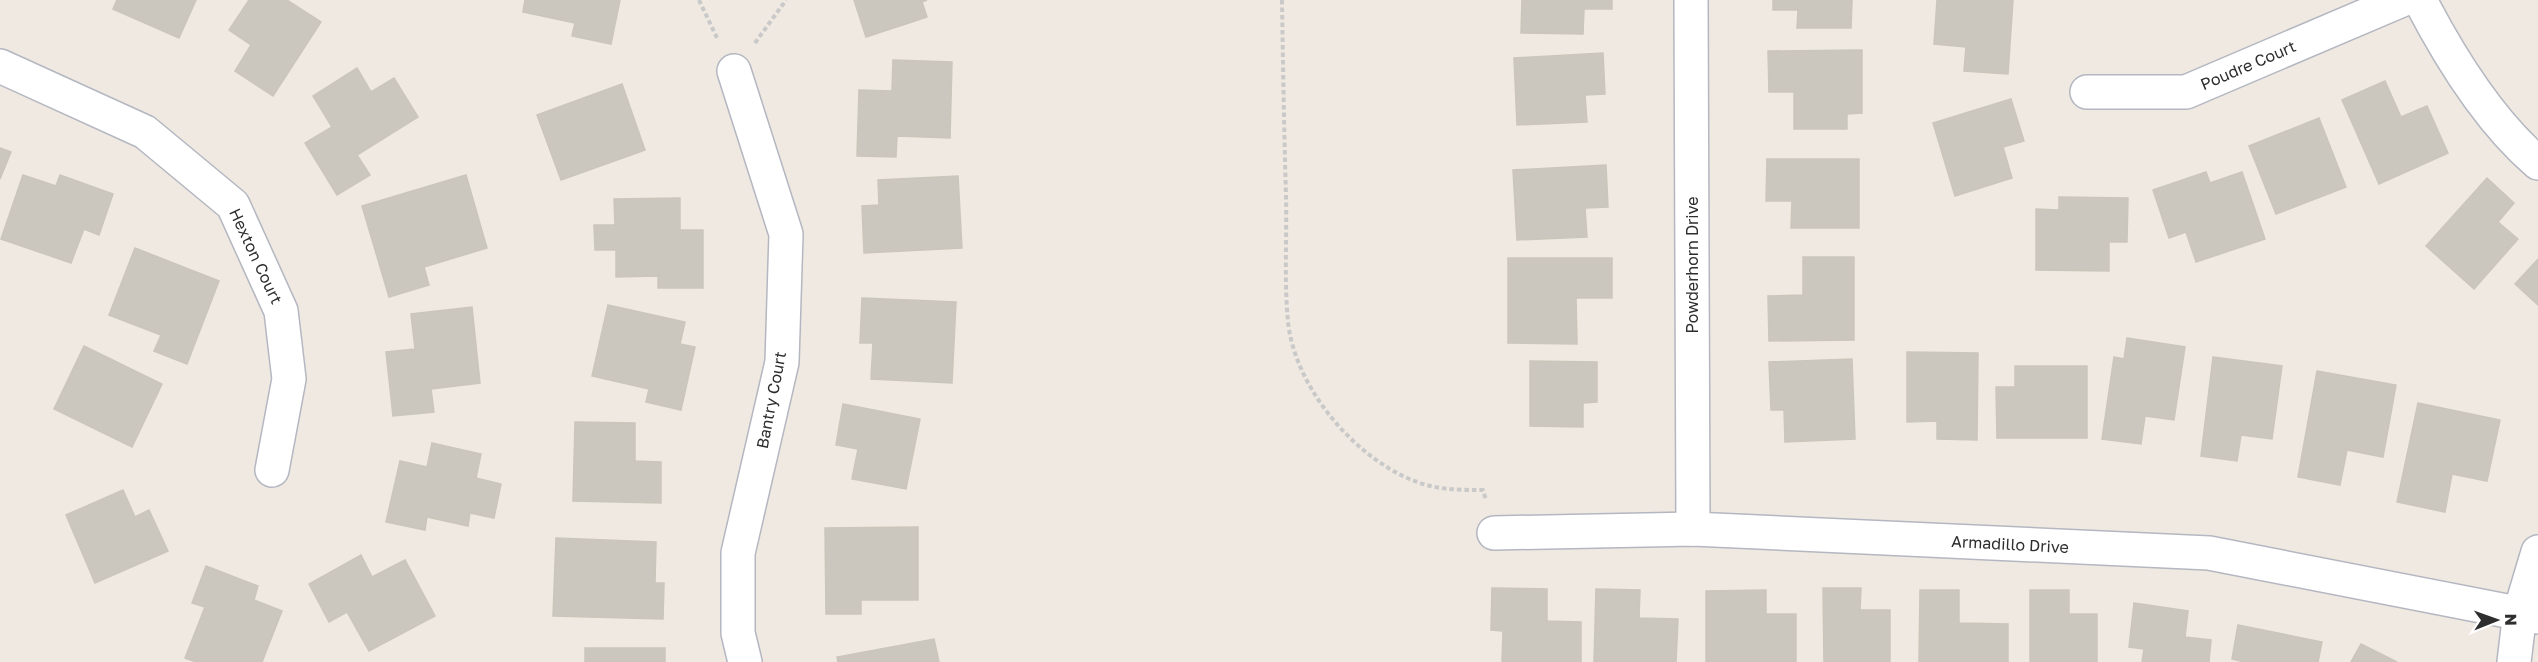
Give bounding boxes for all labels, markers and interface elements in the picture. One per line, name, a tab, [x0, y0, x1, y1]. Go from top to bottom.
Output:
street label: Poudre Court	[2197, 36, 2299, 94]
street label: Powderhorn Drive	[1682, 196, 1702, 334]
street label: Hexton Court	[225, 205, 287, 307]
street label: Bantry Court	[752, 350, 790, 450]
street label: Armadillo Drive	[1951, 531, 2069, 557]
north arrow	[2466, 590, 2526, 650]
text: N	[2501, 613, 2521, 626]

